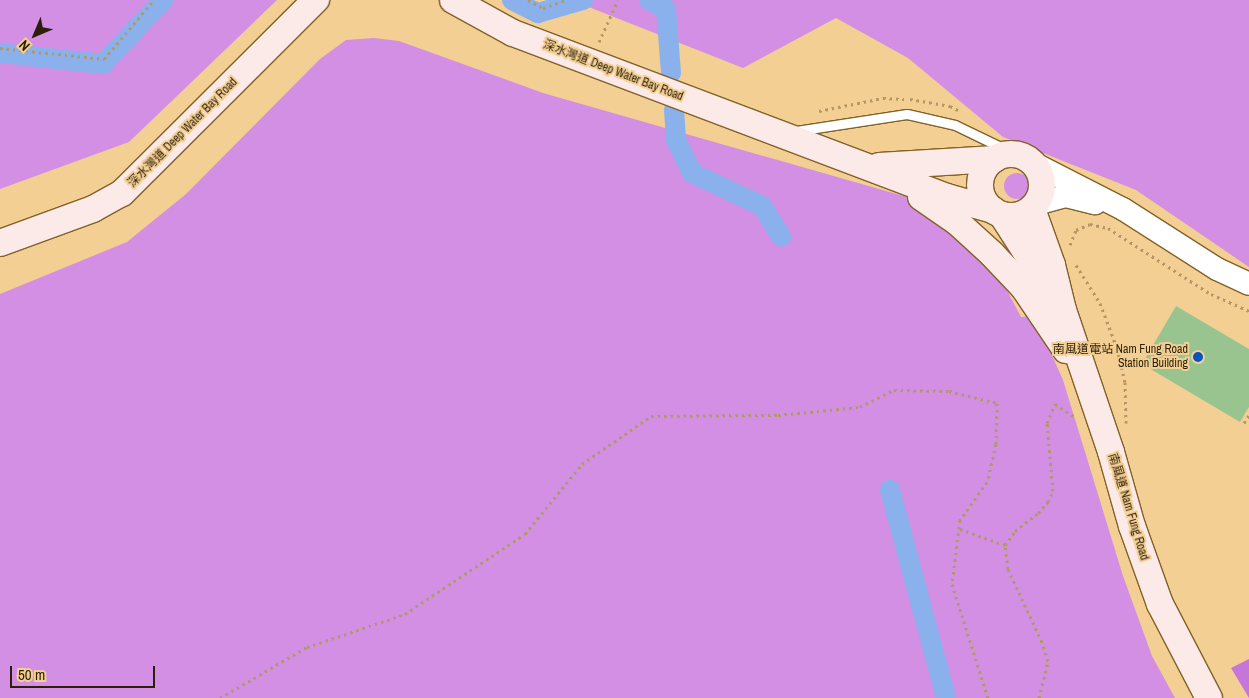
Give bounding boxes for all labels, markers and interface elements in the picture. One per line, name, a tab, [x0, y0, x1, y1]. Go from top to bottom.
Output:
north arrow	[10, 10, 60, 60]
text: N	[15, 36, 34, 55]
street label: 深水灣道 Deep Water Bay Road	[541, 38, 685, 104]
street label: 深水灣道 Deep Water Bay Road	[125, 75, 241, 191]
place label: 南風道電站 Nam Fung Road Station Building	[1053, 343, 1188, 371]
marker: 南風道電站 Nam Fung Road Station Building	[1192, 351, 1204, 363]
street label: 南風道 Nam Fung Road	[1105, 452, 1151, 562]
scale bar	[12, 656, 158, 688]
text: 50 m	[18, 664, 45, 685]

